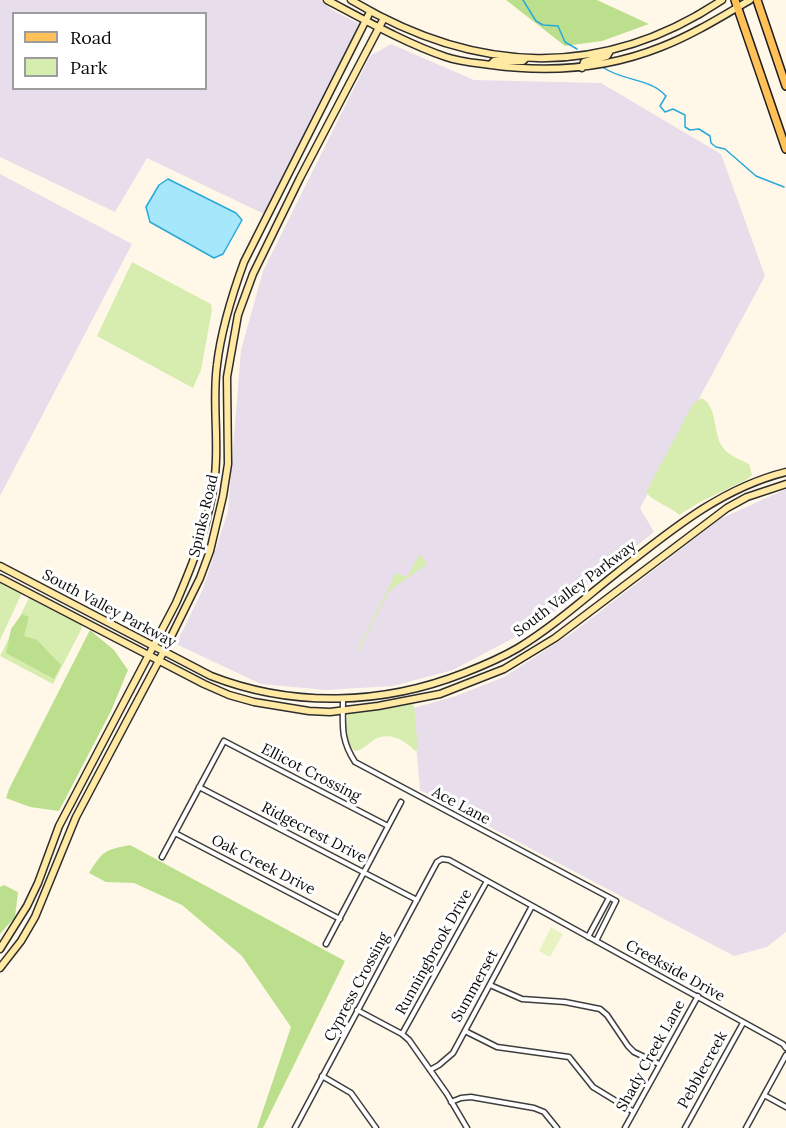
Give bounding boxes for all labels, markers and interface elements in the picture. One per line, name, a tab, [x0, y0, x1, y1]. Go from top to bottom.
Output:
legend	[12, 12, 207, 90]
text: Road	[70, 26, 112, 49]
text: Park	[70, 56, 107, 79]
street label: Spinks Road	[186, 473, 222, 559]
street label: South Valley Parkway	[510, 537, 640, 641]
street label: South Valley Parkway	[39, 566, 179, 652]
street label: Ellicot Crossing	[258, 740, 364, 806]
street label: Ace Lane	[429, 783, 493, 829]
street label: Ridgecrest Drive	[258, 799, 370, 867]
street label: Oak Creek Drive	[208, 831, 318, 899]
street label: Runningbrook Drive	[392, 886, 476, 1018]
street label: Cypress Crossing	[321, 929, 393, 1045]
street label: Creekside Drive	[622, 936, 728, 1006]
street label: Summerset	[448, 947, 502, 1025]
street label: Shady Creek Lane	[613, 997, 689, 1115]
street label: Pebblecreek	[674, 1028, 732, 1112]

